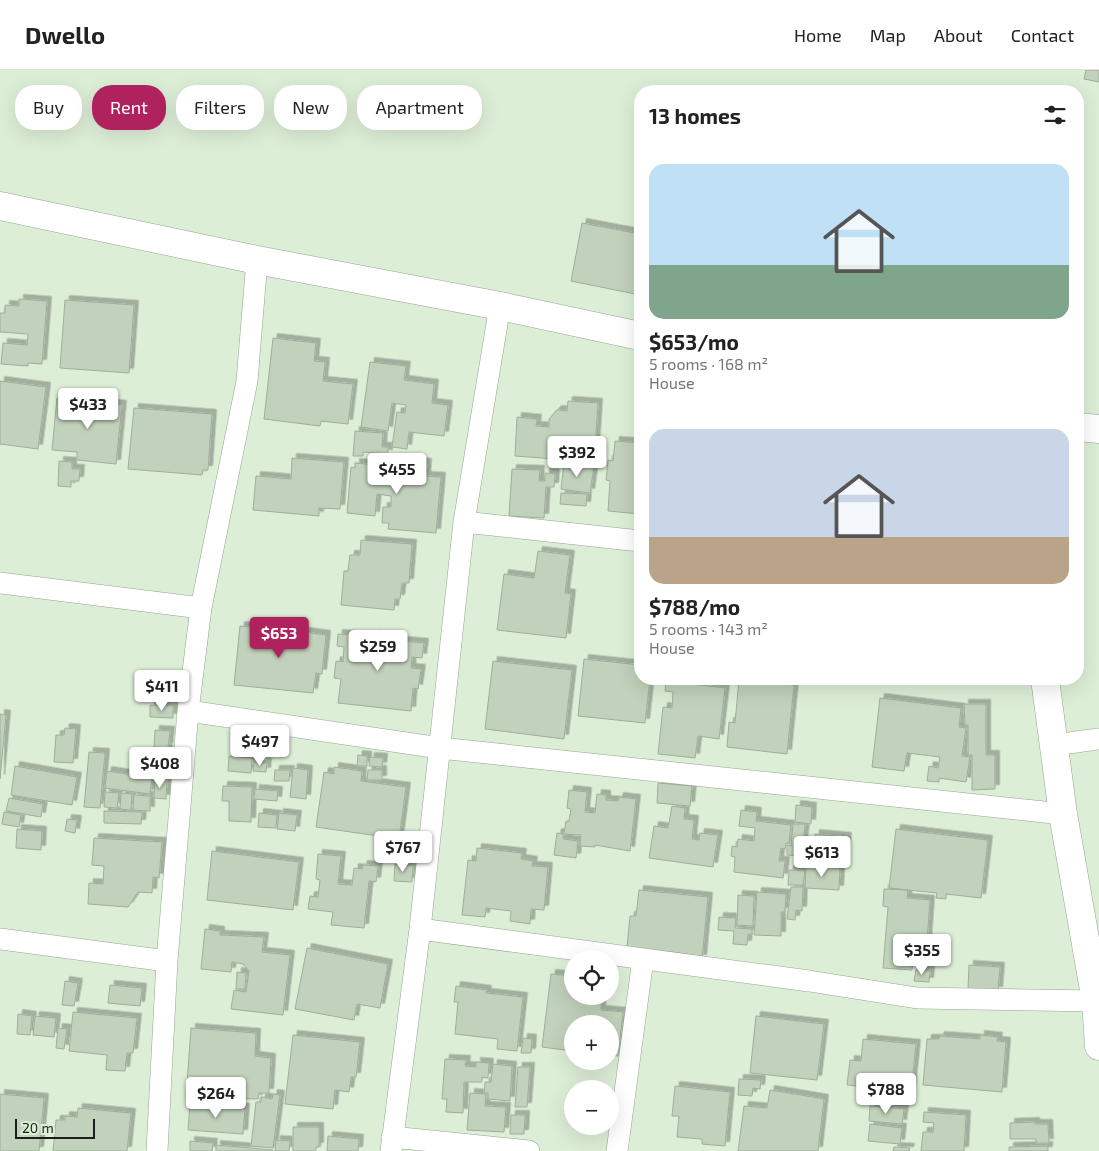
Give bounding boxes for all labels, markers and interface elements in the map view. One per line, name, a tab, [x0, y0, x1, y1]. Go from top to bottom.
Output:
text: Dwello	[25, 20, 105, 49]
text: Home	[794, 24, 842, 46]
text: Map	[870, 24, 906, 46]
text: About	[934, 24, 983, 46]
text: Contact	[1011, 24, 1074, 46]
chip: Buy	[15, 85, 82, 130]
chip: Rent	[92, 85, 166, 130]
chip: Filters	[176, 85, 264, 130]
chip: New	[274, 85, 347, 130]
chip: Apartment	[357, 85, 482, 130]
icon: filters	[1041, 101, 1069, 129]
text: 13 homes	[649, 103, 741, 128]
icon: home	[814, 196, 904, 286]
text: $653/mo	[649, 329, 739, 354]
text: 5 rooms · 168 m²	[649, 354, 768, 373]
text: House	[649, 373, 695, 392]
pin: $433	[58, 388, 118, 430]
text: $433	[69, 394, 107, 413]
pin: $392	[547, 436, 607, 478]
text: $392	[558, 442, 596, 461]
pin: $455	[367, 452, 427, 495]
text: $455	[378, 459, 416, 478]
icon: home	[814, 461, 904, 551]
text: $788/mo	[649, 594, 740, 619]
pin: $653	[249, 616, 309, 659]
text: 5 rooms · 143 m²	[649, 619, 768, 638]
text: $653	[261, 623, 297, 642]
pin: $259	[348, 630, 408, 672]
text: $259	[360, 636, 396, 655]
text: House	[649, 638, 695, 657]
pin: $411	[132, 670, 192, 712]
text: $411	[145, 676, 179, 695]
pin: $497	[230, 724, 290, 767]
text: $497	[241, 731, 279, 750]
pin: $408	[130, 746, 190, 789]
text: $408	[140, 753, 180, 772]
pin: $767	[373, 830, 433, 873]
pin: $613	[792, 836, 852, 878]
text: $767	[385, 837, 421, 856]
text: $613	[805, 842, 839, 861]
pin: $355	[892, 934, 952, 976]
text: $355	[904, 940, 940, 959]
map controls	[564, 950, 619, 1135]
button: locate	[564, 950, 619, 1005]
button: +	[564, 1015, 619, 1070]
pin: $788	[856, 1072, 916, 1115]
pin: $264	[186, 1076, 246, 1119]
text: $788	[867, 1079, 905, 1098]
button: −	[564, 1080, 619, 1135]
text: $264	[197, 1083, 235, 1102]
scale bar	[15, 1116, 95, 1139]
text: 20 m	[22, 1119, 54, 1136]

